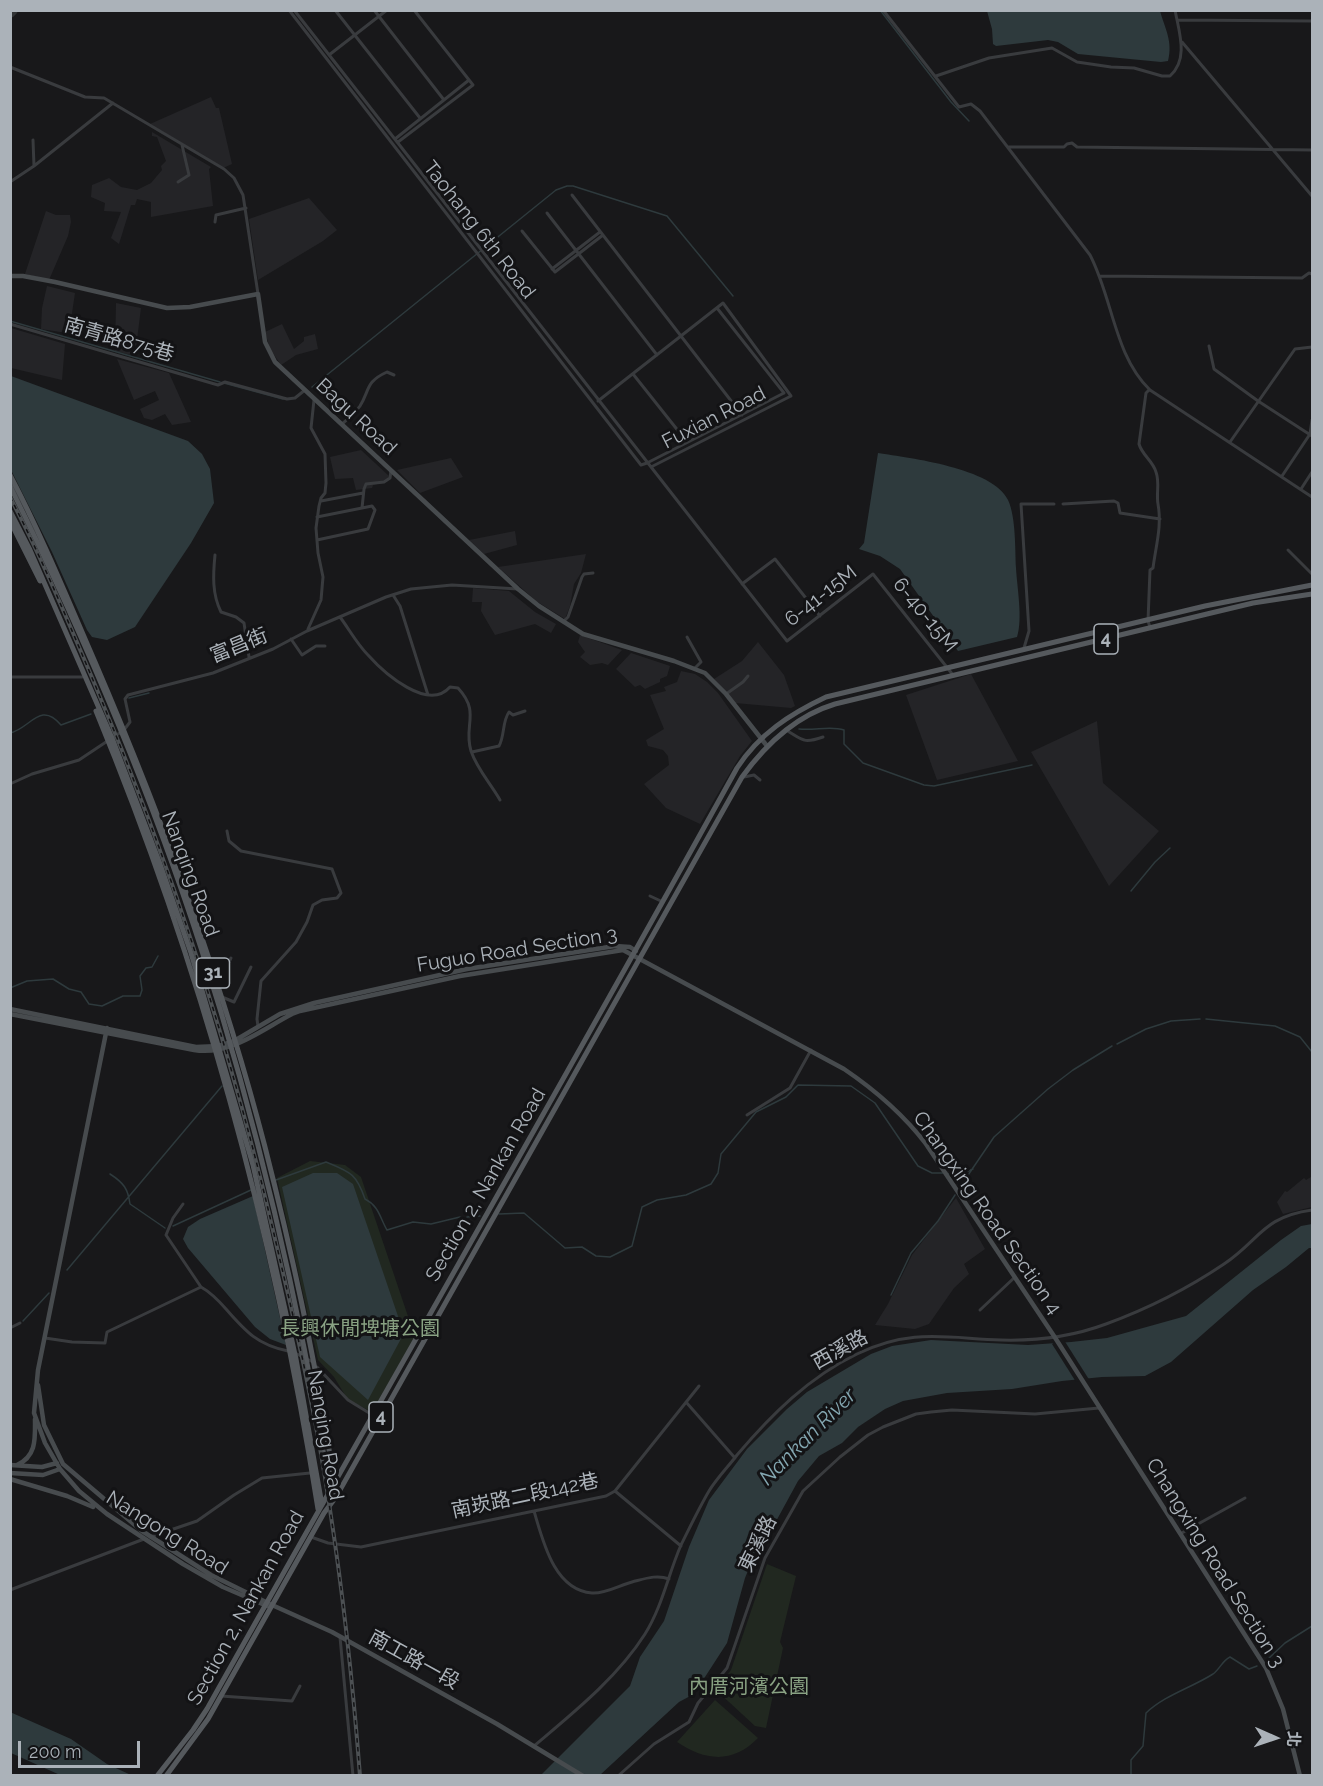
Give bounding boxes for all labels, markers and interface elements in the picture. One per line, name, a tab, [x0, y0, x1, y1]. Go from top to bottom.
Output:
street label: Taohang 6th Road	[418, 156, 540, 304]
street label: 南青路875巷	[61, 313, 177, 367]
street label: Bagu Road	[311, 374, 401, 460]
street label: Fuxian Road	[658, 382, 770, 454]
street label: 6-41-15M	[780, 560, 862, 632]
street label: 6-40-15M	[888, 573, 962, 657]
street label: 富昌街	[207, 624, 271, 668]
road number: 4	[1094, 624, 1118, 654]
street label: Nanqing Road	[156, 808, 224, 940]
street label: Fuguo Road Section 3	[415, 922, 619, 978]
road number: 31	[196, 958, 230, 988]
street label: Section 2, Nankan Road	[421, 1084, 551, 1286]
street label: Changxing Road Section 4	[908, 1107, 1066, 1319]
park label: 長興休閒埤塘公園	[280, 1317, 440, 1341]
street label: 西溪路	[808, 1325, 872, 1375]
street label: Nanqing Road	[302, 1368, 348, 1502]
water label: Nankan River	[754, 1383, 862, 1491]
road number: 4	[369, 1402, 393, 1432]
street label: Changxing Road Section 3	[1141, 1454, 1289, 1672]
street label: 南崁路二段142巷	[449, 1469, 601, 1523]
street label: Nangong Road	[102, 1486, 232, 1580]
street label: Section 2, Nankan Road	[182, 1507, 310, 1709]
street label: 東溪路	[734, 1512, 782, 1576]
street label: 南工路一段	[364, 1625, 464, 1695]
park label: 內厝河濱公園	[689, 1675, 809, 1699]
north arrow	[1245, 1708, 1305, 1768]
scale bar	[21, 1729, 142, 1767]
text: 北	[1284, 1730, 1303, 1747]
text: 200 m	[29, 1741, 82, 1762]

